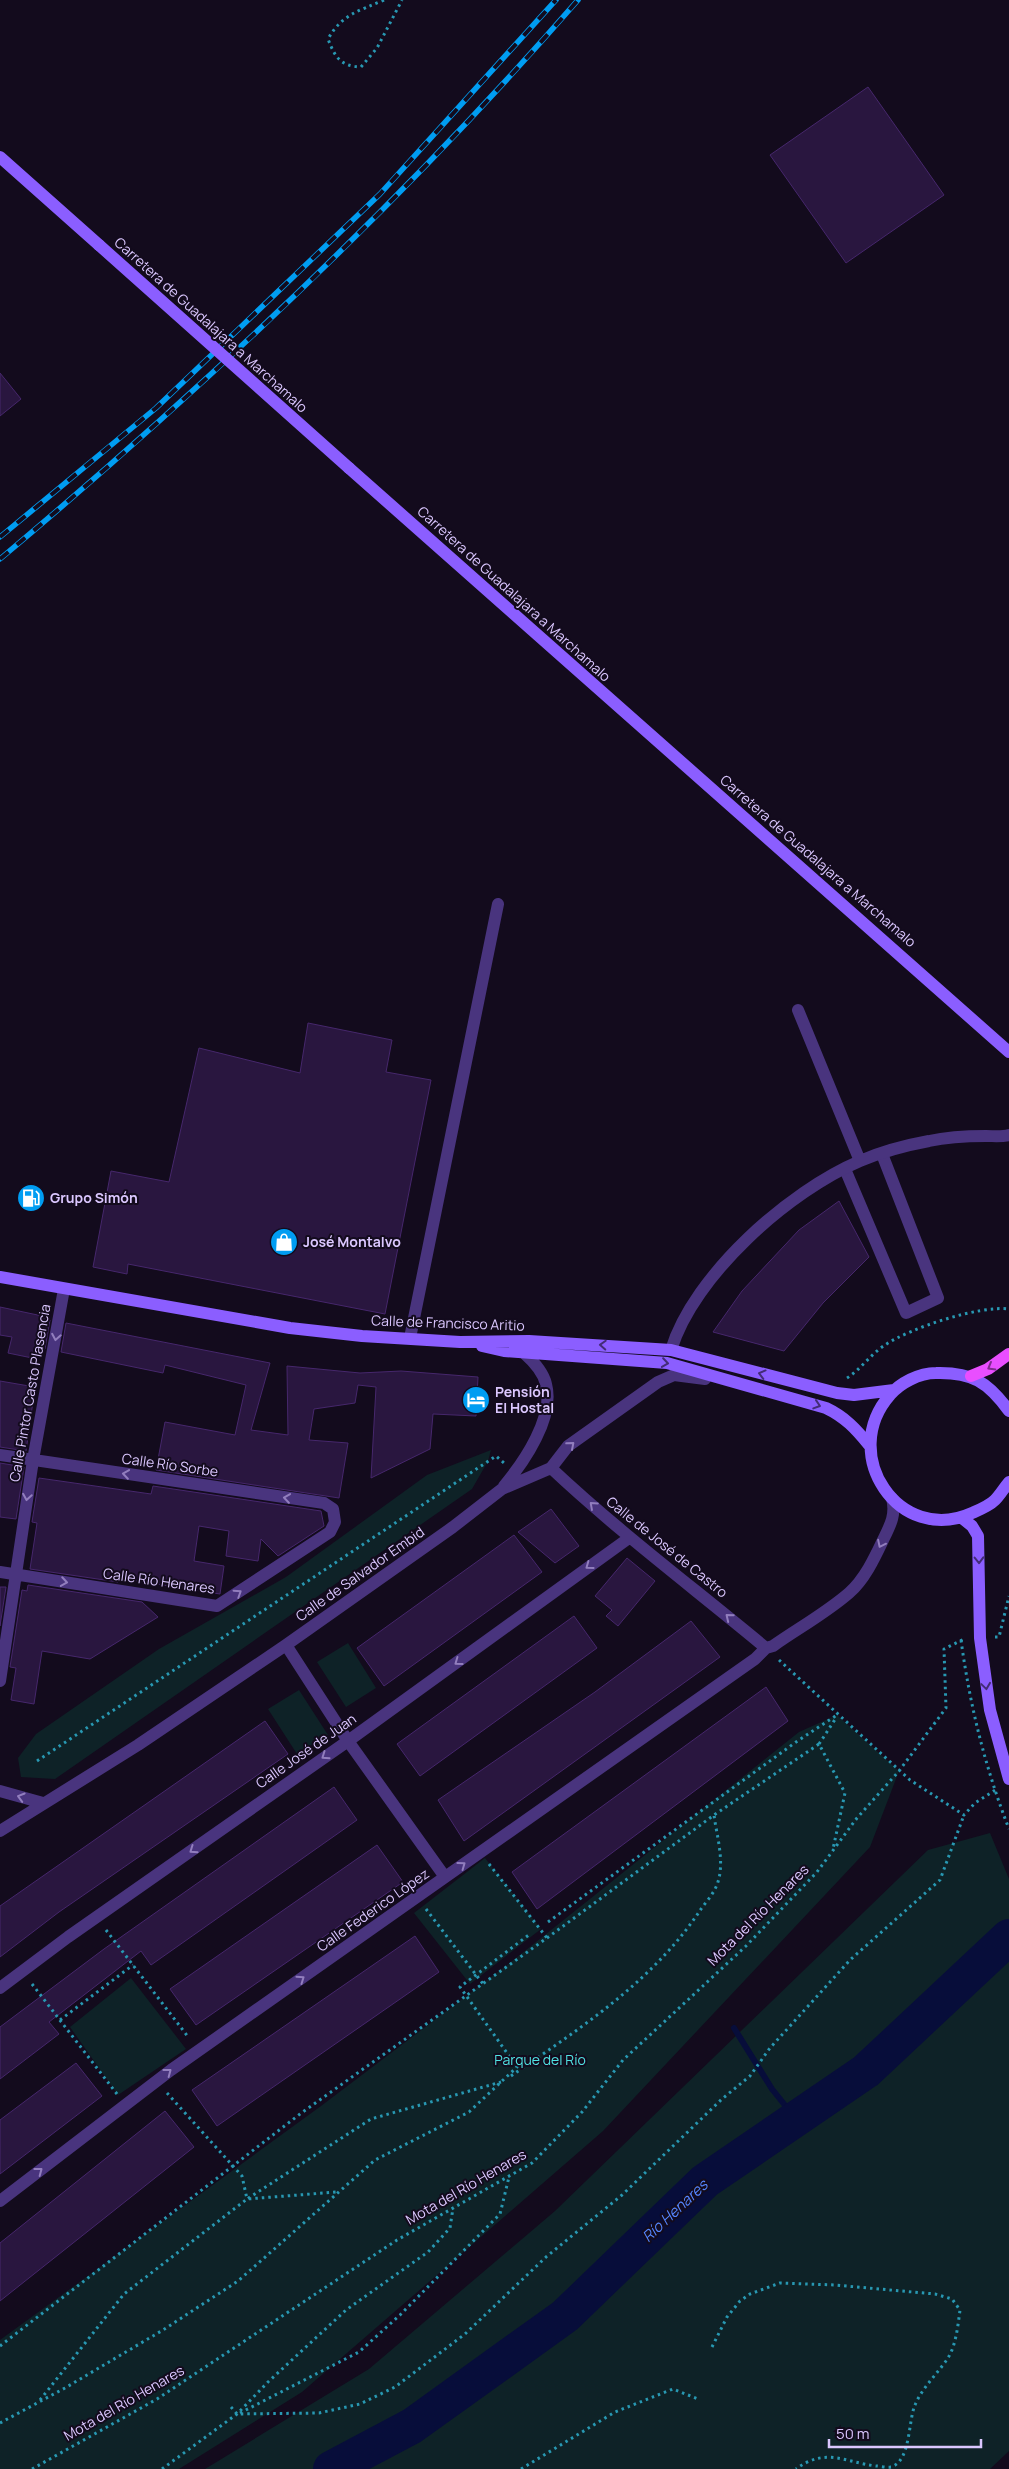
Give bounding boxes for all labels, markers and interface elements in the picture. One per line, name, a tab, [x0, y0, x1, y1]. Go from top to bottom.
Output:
street label: Carretera de Guadalajara a Marchamalo	[111, 233, 312, 417]
street label: Carretera de Guadalajara a Marchamalo	[414, 502, 615, 686]
street label: Carretera de Guadalajara a Marchamalo	[716, 770, 920, 951]
fuel station icon: Grupo Simón	[16, 1183, 46, 1213]
place label: Grupo Simón	[50, 1188, 138, 1207]
shop icon: José Montalvo	[269, 1227, 299, 1257]
place label: José Montalvo	[303, 1232, 401, 1251]
street label: Calle Pintor Casto Plasencia	[5, 1303, 54, 1483]
street label: Calle de Francisco Aritio	[371, 1310, 525, 1335]
one-way arrow	[51, 1332, 61, 1341]
one-way arrow	[599, 1339, 607, 1350]
one-way arrow	[661, 1358, 670, 1368]
one-way arrow	[987, 1360, 996, 1370]
one-way arrow	[758, 1369, 767, 1380]
place label: Pensión El Hostal	[495, 1382, 554, 1417]
hotel icon: Pensión El Hostal	[461, 1385, 491, 1415]
one-way arrow	[813, 1400, 821, 1410]
one-way arrow	[566, 1442, 575, 1451]
street label: Calle Río Sorbe	[121, 1448, 219, 1481]
one-way arrow	[122, 1469, 130, 1479]
one-way arrow	[23, 1492, 33, 1501]
street label: Calle de José de Castro	[603, 1492, 732, 1601]
one-way arrow	[282, 1493, 291, 1503]
one-way arrow	[589, 1502, 598, 1511]
street label: Calle de Salvador Embid	[292, 1522, 428, 1625]
one-way arrow	[877, 1539, 887, 1548]
one-way arrow	[973, 1556, 984, 1564]
one-way arrow	[586, 1561, 595, 1569]
street label: Calle Río Henares	[102, 1563, 216, 1598]
one-way arrow	[59, 1577, 68, 1587]
one-way arrow	[233, 1589, 242, 1599]
one-way arrow	[725, 1614, 734, 1623]
one-way arrow	[454, 1656, 463, 1665]
one-way arrow	[981, 1682, 991, 1691]
street label: Calle José de Juan	[252, 1709, 360, 1792]
one-way arrow	[322, 1750, 331, 1759]
one-way arrow	[18, 1793, 26, 1803]
one-way arrow	[189, 1844, 198, 1853]
street label: Mota del Río Henares	[703, 1860, 812, 1969]
one-way arrow	[456, 1862, 466, 1871]
street label: Calle Federico López	[313, 1864, 433, 1956]
one-way arrow	[295, 1976, 305, 1985]
park label: Parque del Río	[494, 2050, 586, 2069]
one-way arrow	[162, 2070, 171, 2078]
street label: Mota del Río Henares	[402, 2144, 529, 2229]
one-way arrow	[33, 2168, 43, 2177]
water label: Río Henares	[637, 2174, 713, 2247]
street label: Mota del Río Henares	[60, 2360, 187, 2445]
scale bar	[829, 2416, 982, 2448]
text: 50 m	[836, 2423, 870, 2444]

